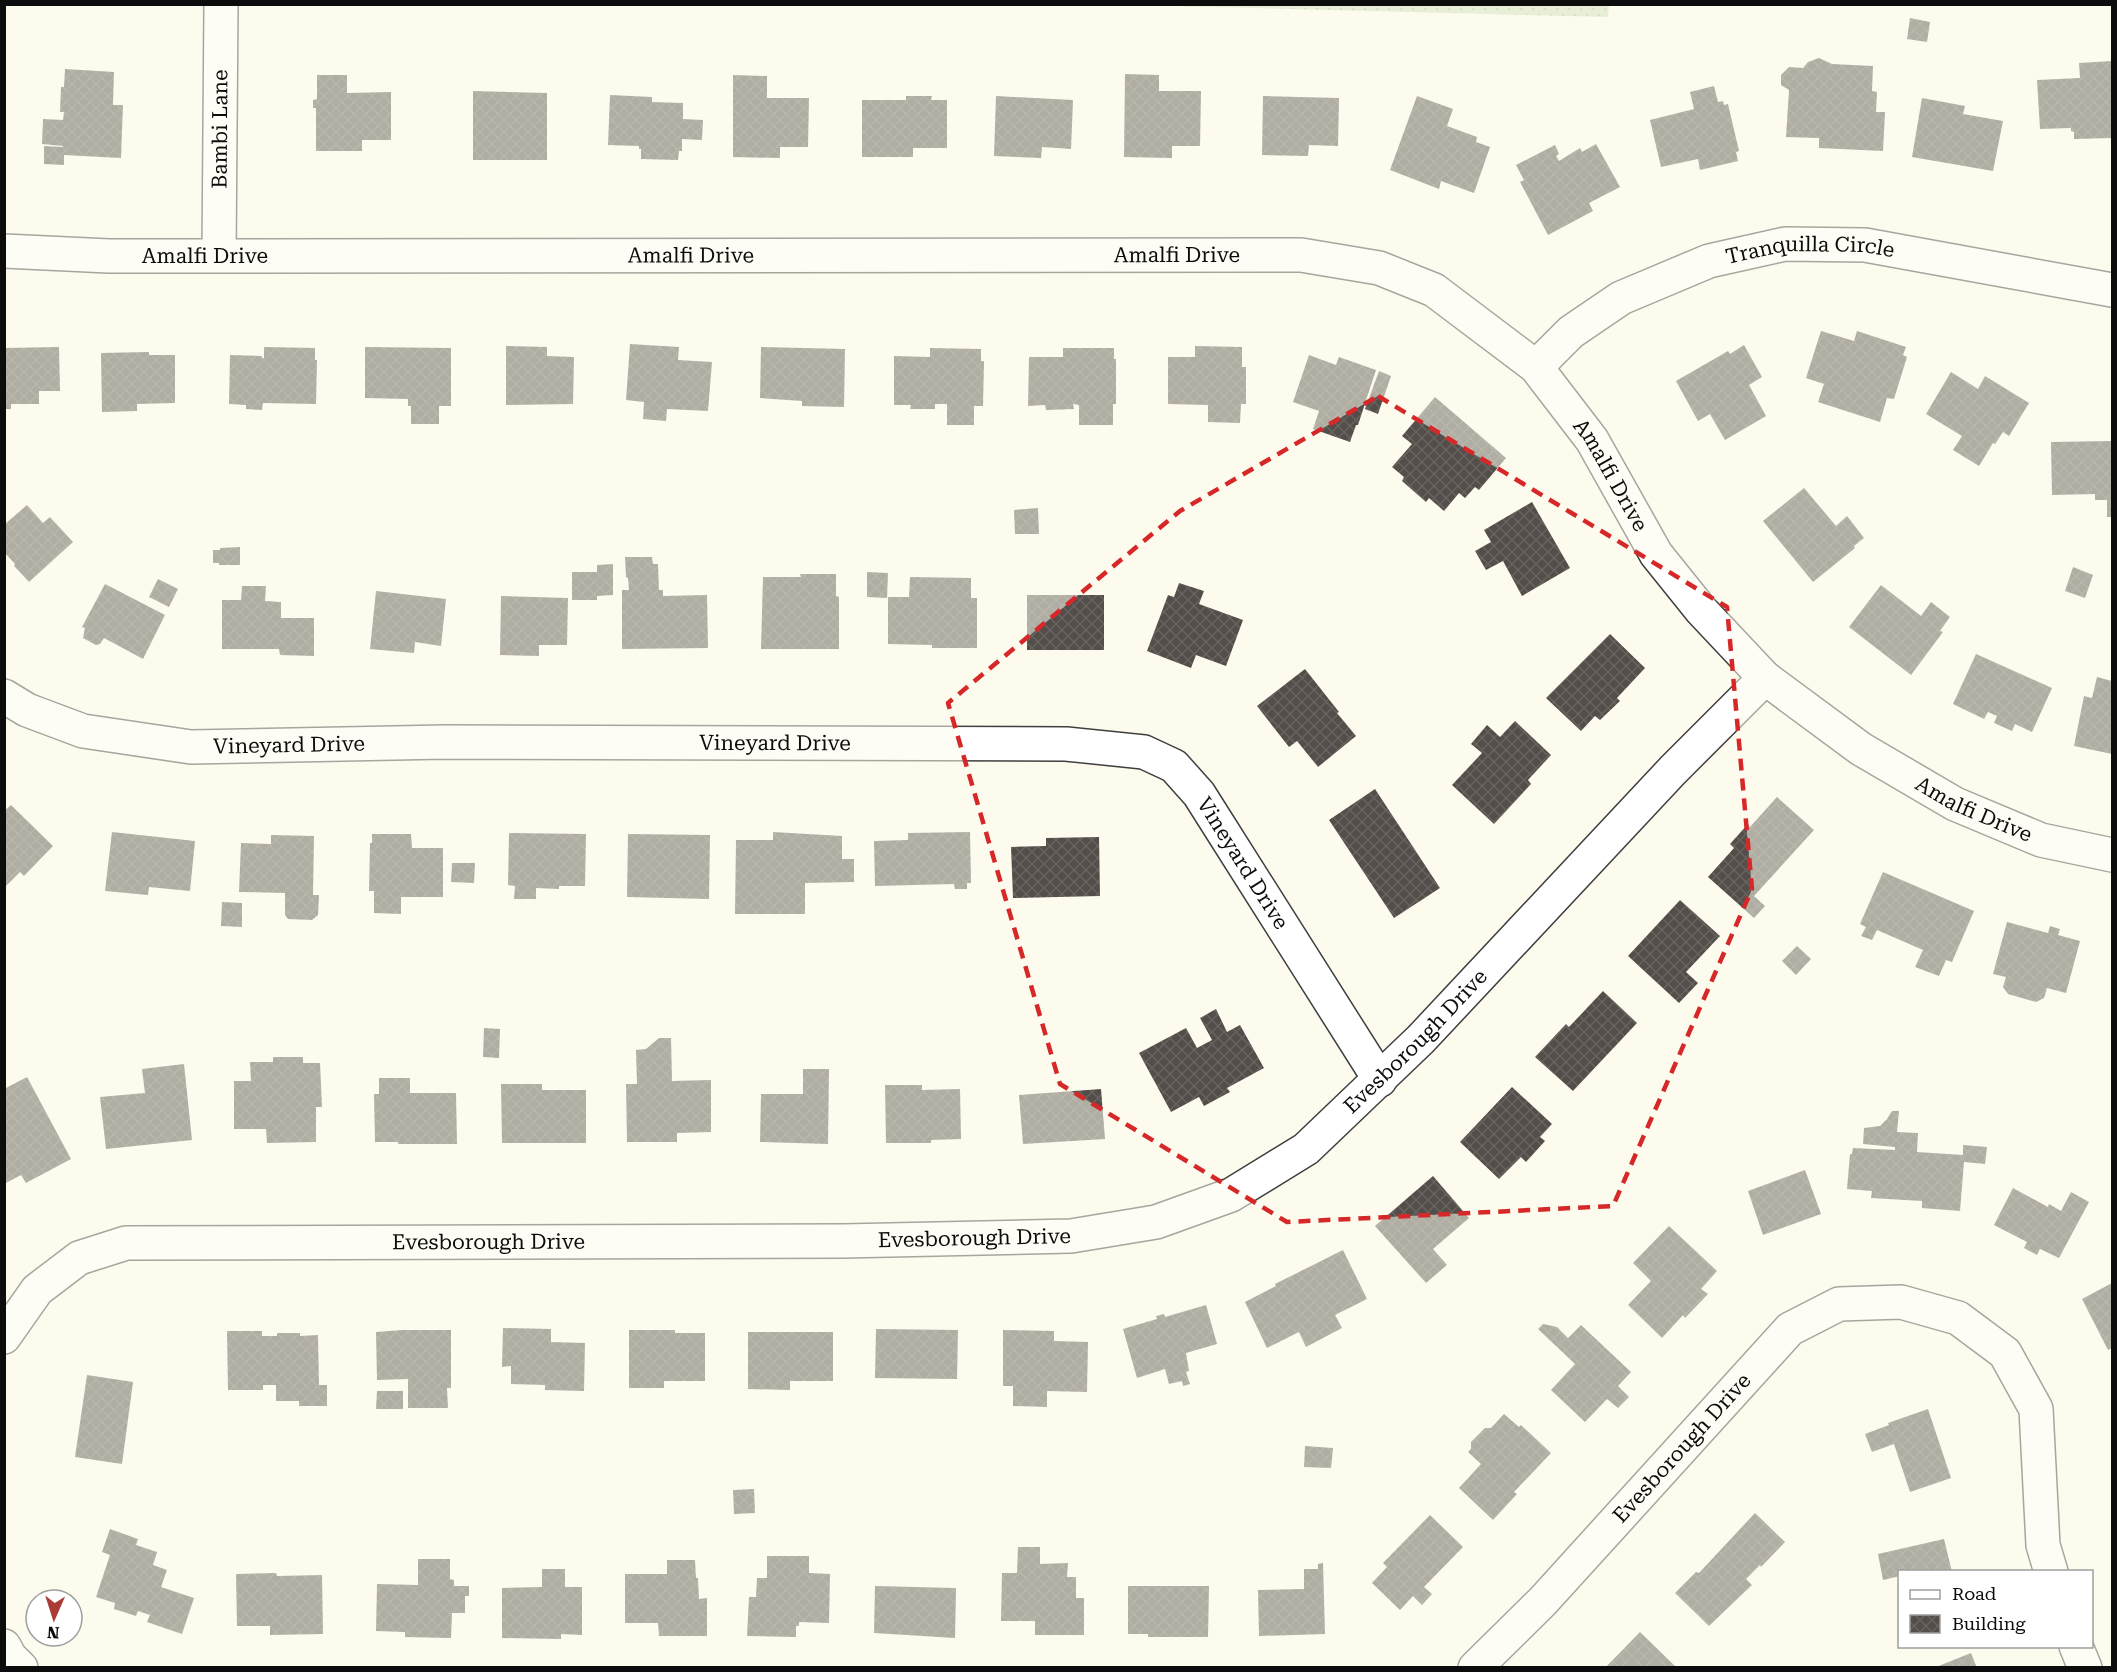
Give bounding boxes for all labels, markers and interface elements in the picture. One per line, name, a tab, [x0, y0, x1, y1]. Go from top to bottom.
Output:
street label: Bambi Lane	[208, 69, 232, 189]
street label: Tranquilla Circle	[1723, 232, 1896, 269]
street label: Amalfi Drive	[628, 243, 754, 268]
street label: Amalfi Drive	[1114, 243, 1240, 267]
street label: Amalfi Drive	[142, 244, 268, 268]
street label: Amalfi Drive	[1568, 414, 1653, 536]
street label: Vineyard Drive	[699, 731, 851, 755]
street label: Vineyard Drive	[213, 732, 365, 759]
street label: Amalfi Drive	[1911, 772, 2036, 847]
street label: Vineyard Drive	[1192, 793, 1294, 934]
street label: Evesborough Drive	[1339, 964, 1492, 1118]
street label: Evesborough Drive	[878, 1224, 1071, 1252]
street label: Evesborough Drive	[392, 1230, 585, 1254]
street label: Evesborough Drive	[1608, 1369, 1756, 1528]
legend	[1898, 1570, 2093, 1648]
text: Road	[1952, 1583, 1997, 1604]
north arrow	[24, 1588, 84, 1648]
text: Building	[1952, 1613, 2026, 1634]
text: N	[47, 1623, 60, 1642]

